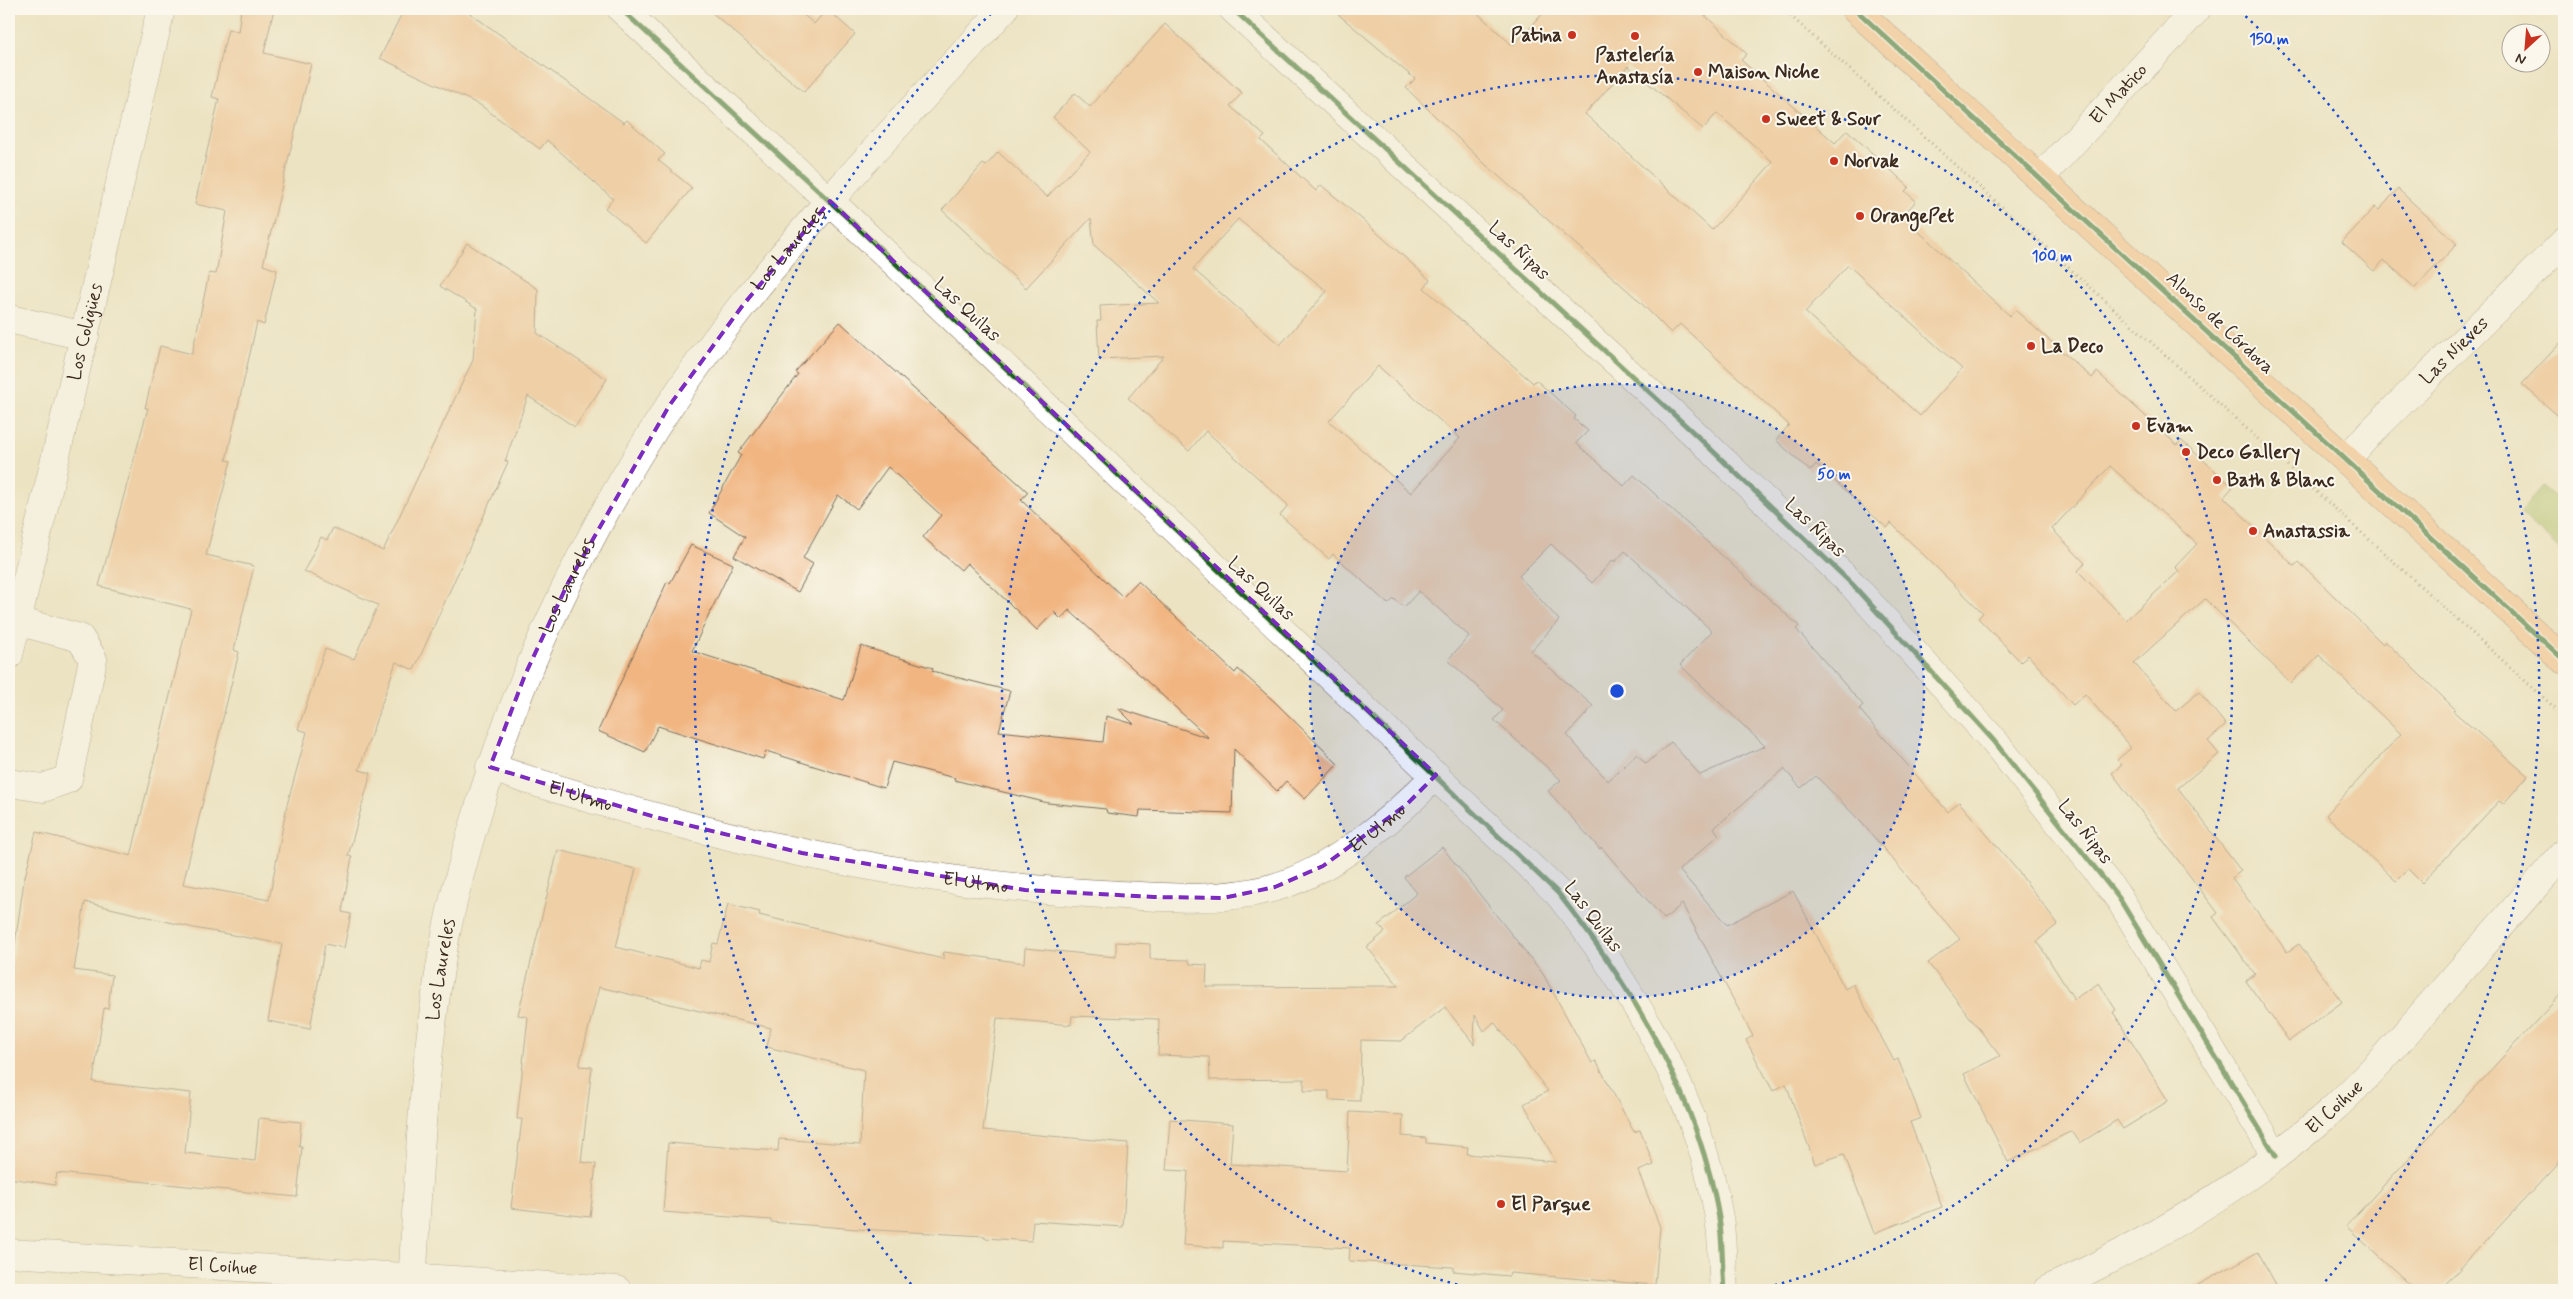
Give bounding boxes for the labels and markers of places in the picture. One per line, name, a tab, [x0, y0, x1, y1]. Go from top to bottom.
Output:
place label: Patina	[1511, 23, 1562, 48]
marker: Patina	[1566, 29, 1578, 41]
marker: Pastelería Anastasía	[1629, 30, 1641, 42]
place label: Pastelería Anastasía	[1595, 43, 1675, 90]
place label: Maison Niche	[1708, 60, 1820, 85]
marker: Maison Niche	[1692, 66, 1704, 78]
place label: Sweet & Sour	[1776, 107, 1882, 132]
marker: Sweet & Sour	[1760, 113, 1772, 125]
place label: Norvak	[1844, 149, 1899, 174]
marker: Norvak	[1828, 155, 1840, 167]
place label: OrangePet	[1870, 204, 1954, 232]
marker: OrangePet	[1854, 210, 1866, 222]
place label: La Deco	[2041, 334, 2103, 359]
marker: La Deco	[2025, 340, 2037, 352]
place label: Evam	[2146, 414, 2193, 439]
marker: Evam	[2130, 420, 2142, 432]
place label: Deco Gallery	[2196, 440, 2300, 466]
marker: Deco Gallery	[2180, 446, 2192, 458]
place label: Bath & Blanc	[2227, 468, 2335, 493]
marker: Bath & Blanc	[2211, 474, 2223, 486]
place label: Anastassia	[2263, 519, 2350, 544]
marker: Anastassia	[2247, 525, 2259, 537]
centre of rings	[1608, 682, 1626, 700]
place label: El Parque	[1511, 1192, 1591, 1217]
marker: El Parque	[1495, 1198, 1507, 1210]

